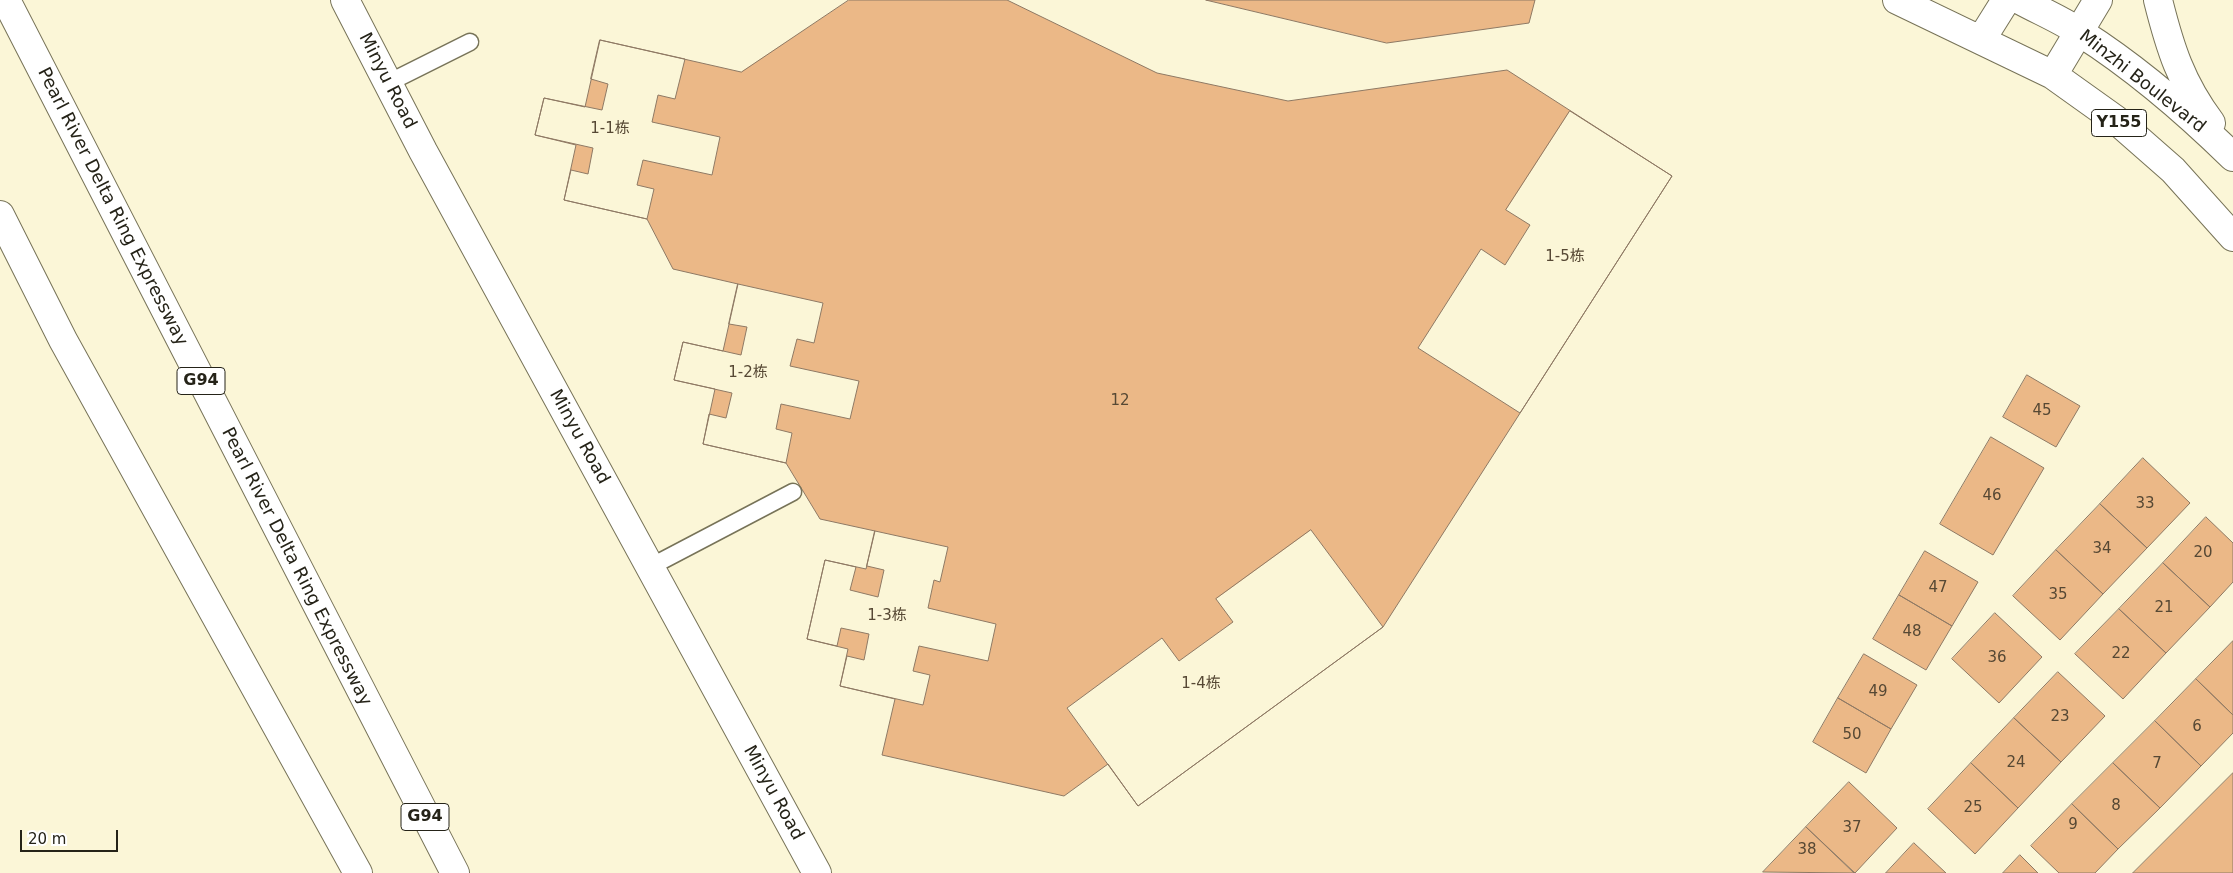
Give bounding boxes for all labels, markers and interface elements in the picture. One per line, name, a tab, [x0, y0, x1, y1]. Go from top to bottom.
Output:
street label: Minzhi Boulevard	[2074, 26, 2210, 138]
street label: Minyu Road	[354, 29, 420, 133]
street label: Pearl River Delta Ring Expressway	[32, 64, 192, 350]
road number: Y155	[2092, 110, 2146, 136]
house number: 1-1栋	[590, 120, 630, 138]
house number: 1-5栋	[1545, 248, 1585, 266]
house number: 1-2栋	[728, 364, 768, 382]
road number: G94	[177, 368, 225, 394]
street label: Minyu Road	[544, 386, 614, 488]
house number: 12	[1110, 392, 1130, 410]
house number: 45	[2032, 402, 2052, 420]
street label: Pearl River Delta Ring Expressway	[216, 424, 376, 710]
house number: 46	[1982, 487, 2002, 505]
house number: 33	[2135, 495, 2155, 513]
house number: 34	[2092, 540, 2112, 558]
house number: 20	[2193, 544, 2213, 562]
house number: 47	[1928, 579, 1948, 597]
house number: 35	[2048, 586, 2068, 604]
house number: 21	[2154, 599, 2174, 617]
house number: 1-3栋	[867, 607, 907, 625]
house number: 48	[1902, 623, 1922, 641]
house number: 22	[2111, 645, 2131, 663]
house number: 36	[1987, 649, 2007, 667]
house number: 1-4栋	[1181, 675, 1221, 693]
house number: 49	[1868, 683, 1888, 701]
house number: 23	[2050, 708, 2070, 726]
house number: 6	[2192, 718, 2202, 736]
house number: 50	[1842, 726, 1862, 744]
street label: Minyu Road	[738, 742, 808, 844]
house number: 24	[2006, 754, 2026, 772]
house number: 7	[2152, 755, 2162, 773]
house number: 8	[2111, 797, 2121, 815]
house number: 25	[1963, 799, 1983, 817]
road number: G94	[401, 804, 449, 830]
house number: 9	[2068, 816, 2078, 834]
house number: 37	[1842, 819, 1862, 837]
scale bar	[22, 820, 120, 852]
text: 20 m	[28, 830, 66, 848]
house number: 38	[1797, 841, 1817, 859]

